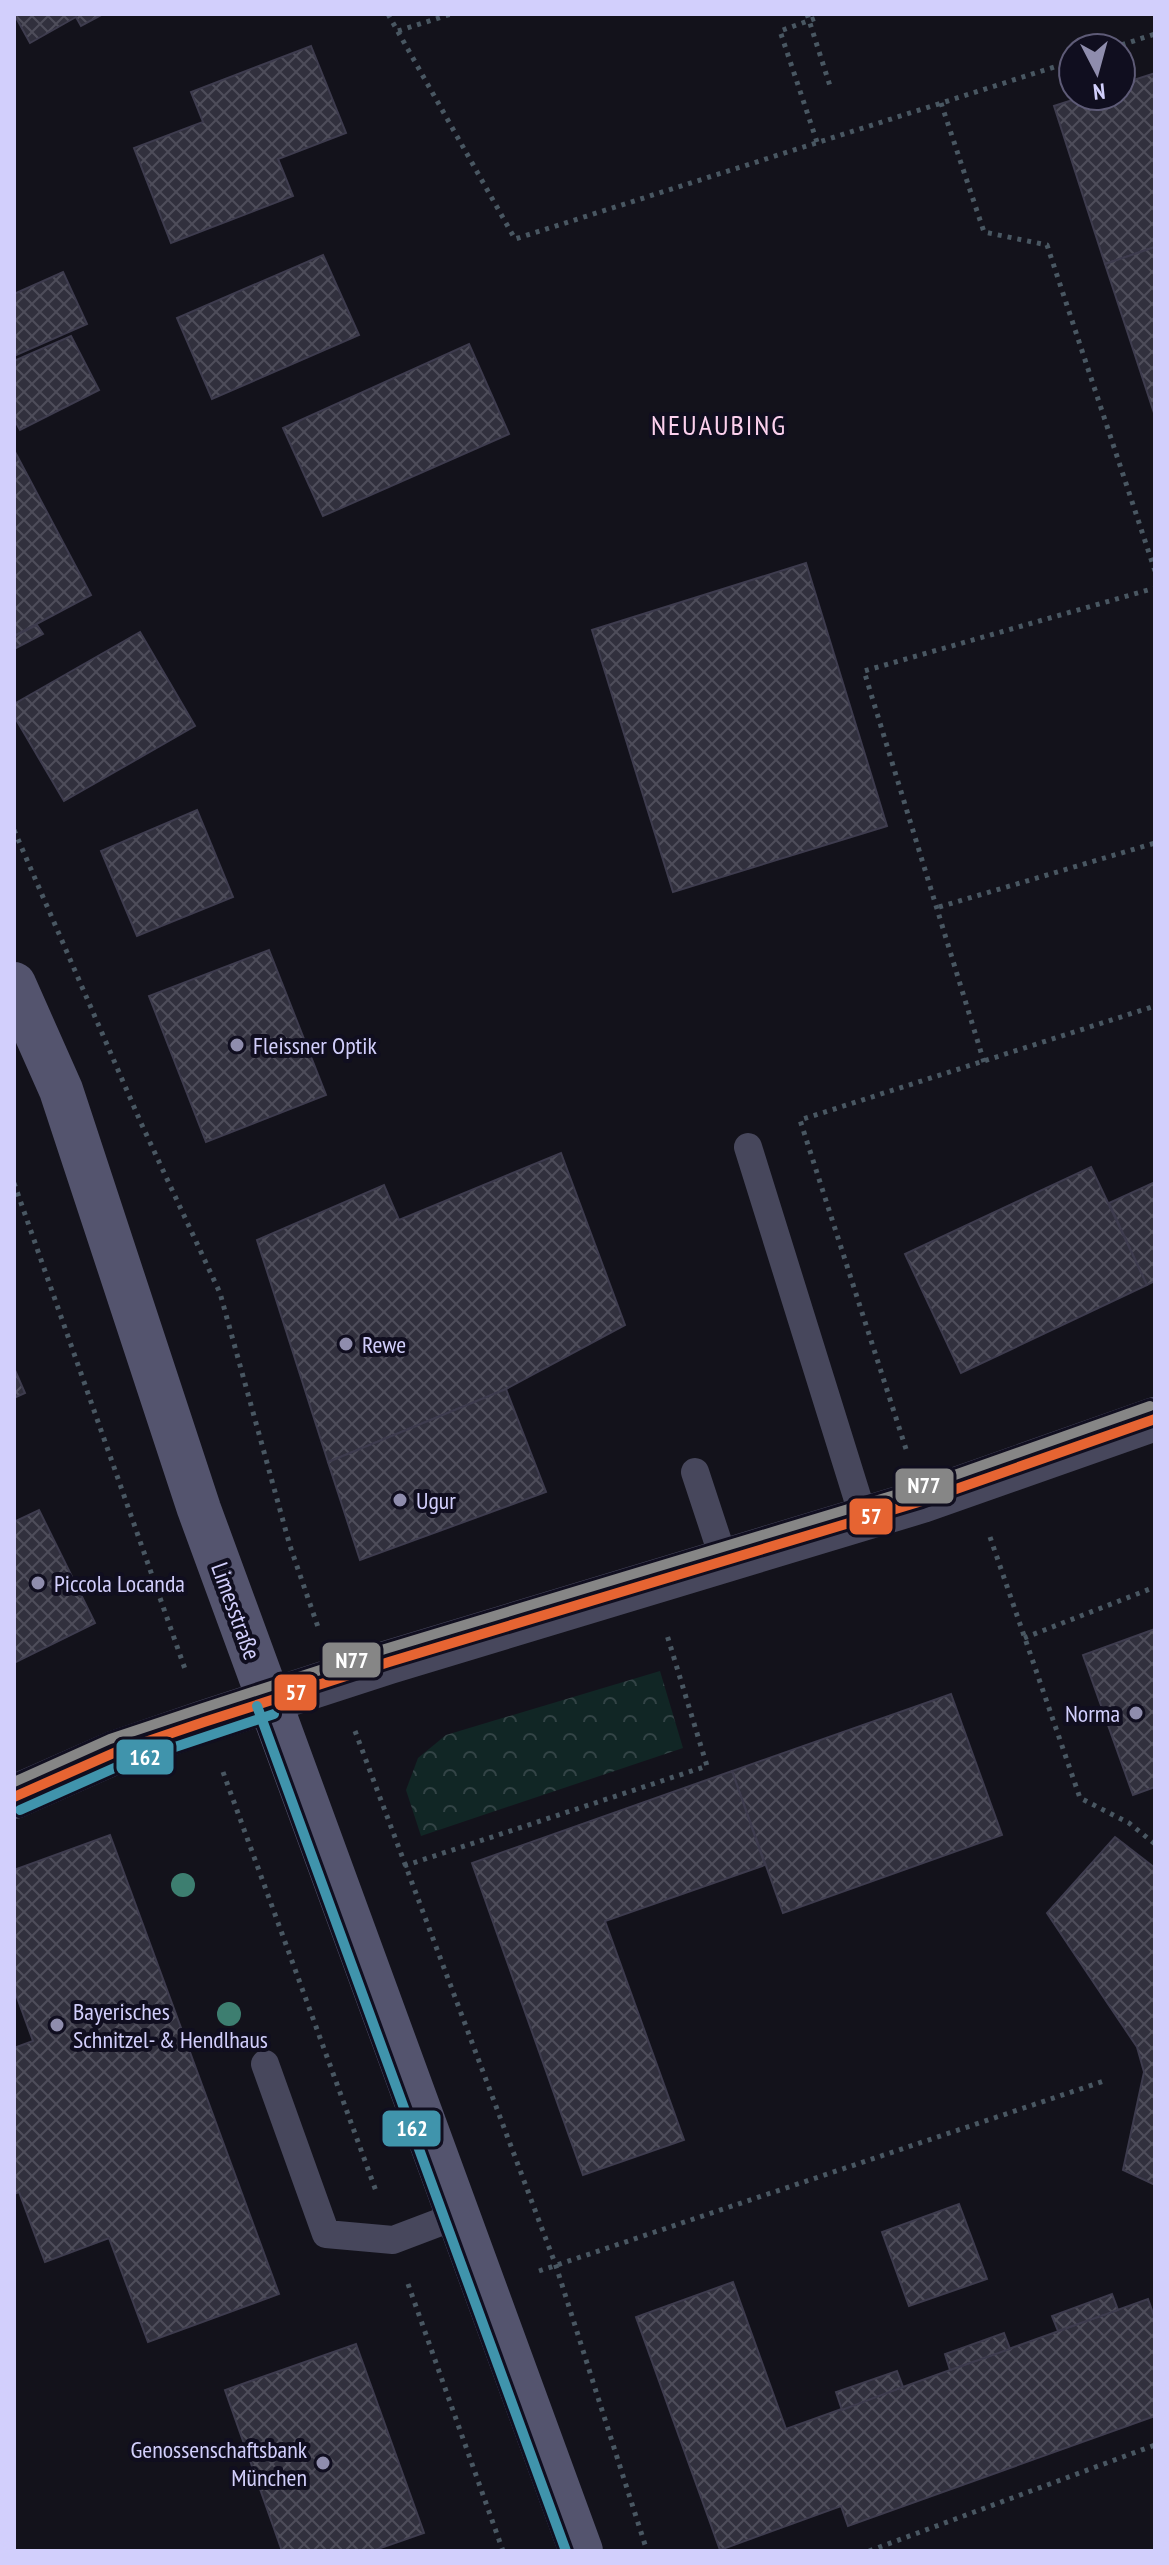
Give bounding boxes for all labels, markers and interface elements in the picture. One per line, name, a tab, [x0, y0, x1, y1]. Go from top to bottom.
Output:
north arrow	[1057, 32, 1137, 112]
text: N	[1092, 77, 1106, 106]
district label: NEUAUBING	[651, 406, 787, 443]
place label: Fleissner Optik	[253, 1030, 377, 1061]
marker: Fleissner Optik	[228, 1036, 246, 1054]
place label: Rewe	[362, 1329, 406, 1360]
marker: Rewe	[337, 1335, 355, 1353]
line badge: N77	[894, 1467, 955, 1505]
text: N77	[908, 1471, 940, 1499]
place label: Ugur	[416, 1485, 456, 1516]
marker: Ugur	[391, 1491, 409, 1509]
line badge: 57	[848, 1497, 894, 1536]
text: 57	[860, 1502, 882, 1530]
street label: Limesstraße	[204, 1558, 268, 1664]
place label: Piccola Locanda	[54, 1568, 185, 1599]
marker: Piccola Locanda	[29, 1574, 47, 1592]
line badge: N77	[321, 1641, 382, 1679]
text: N77	[336, 1646, 368, 1674]
line badge: 57	[273, 1673, 318, 1712]
text: 57	[285, 1678, 307, 1706]
place label: Norma	[1065, 1698, 1120, 1729]
marker: Norma	[1127, 1704, 1145, 1722]
line badge: 162	[115, 1738, 175, 1776]
text: 162	[129, 1743, 161, 1771]
place label: Bayerisches Schnitzel- & Hendlhaus	[73, 1996, 268, 2055]
marker: Bayerisches Schnitzel- & Hendlhaus	[48, 2016, 66, 2034]
line badge: 162	[381, 2109, 442, 2148]
text: 162	[396, 2114, 428, 2142]
place label: Genossenschaftsbank München	[130, 2434, 308, 2493]
marker: Genossenschaftsbank München	[314, 2454, 332, 2472]

